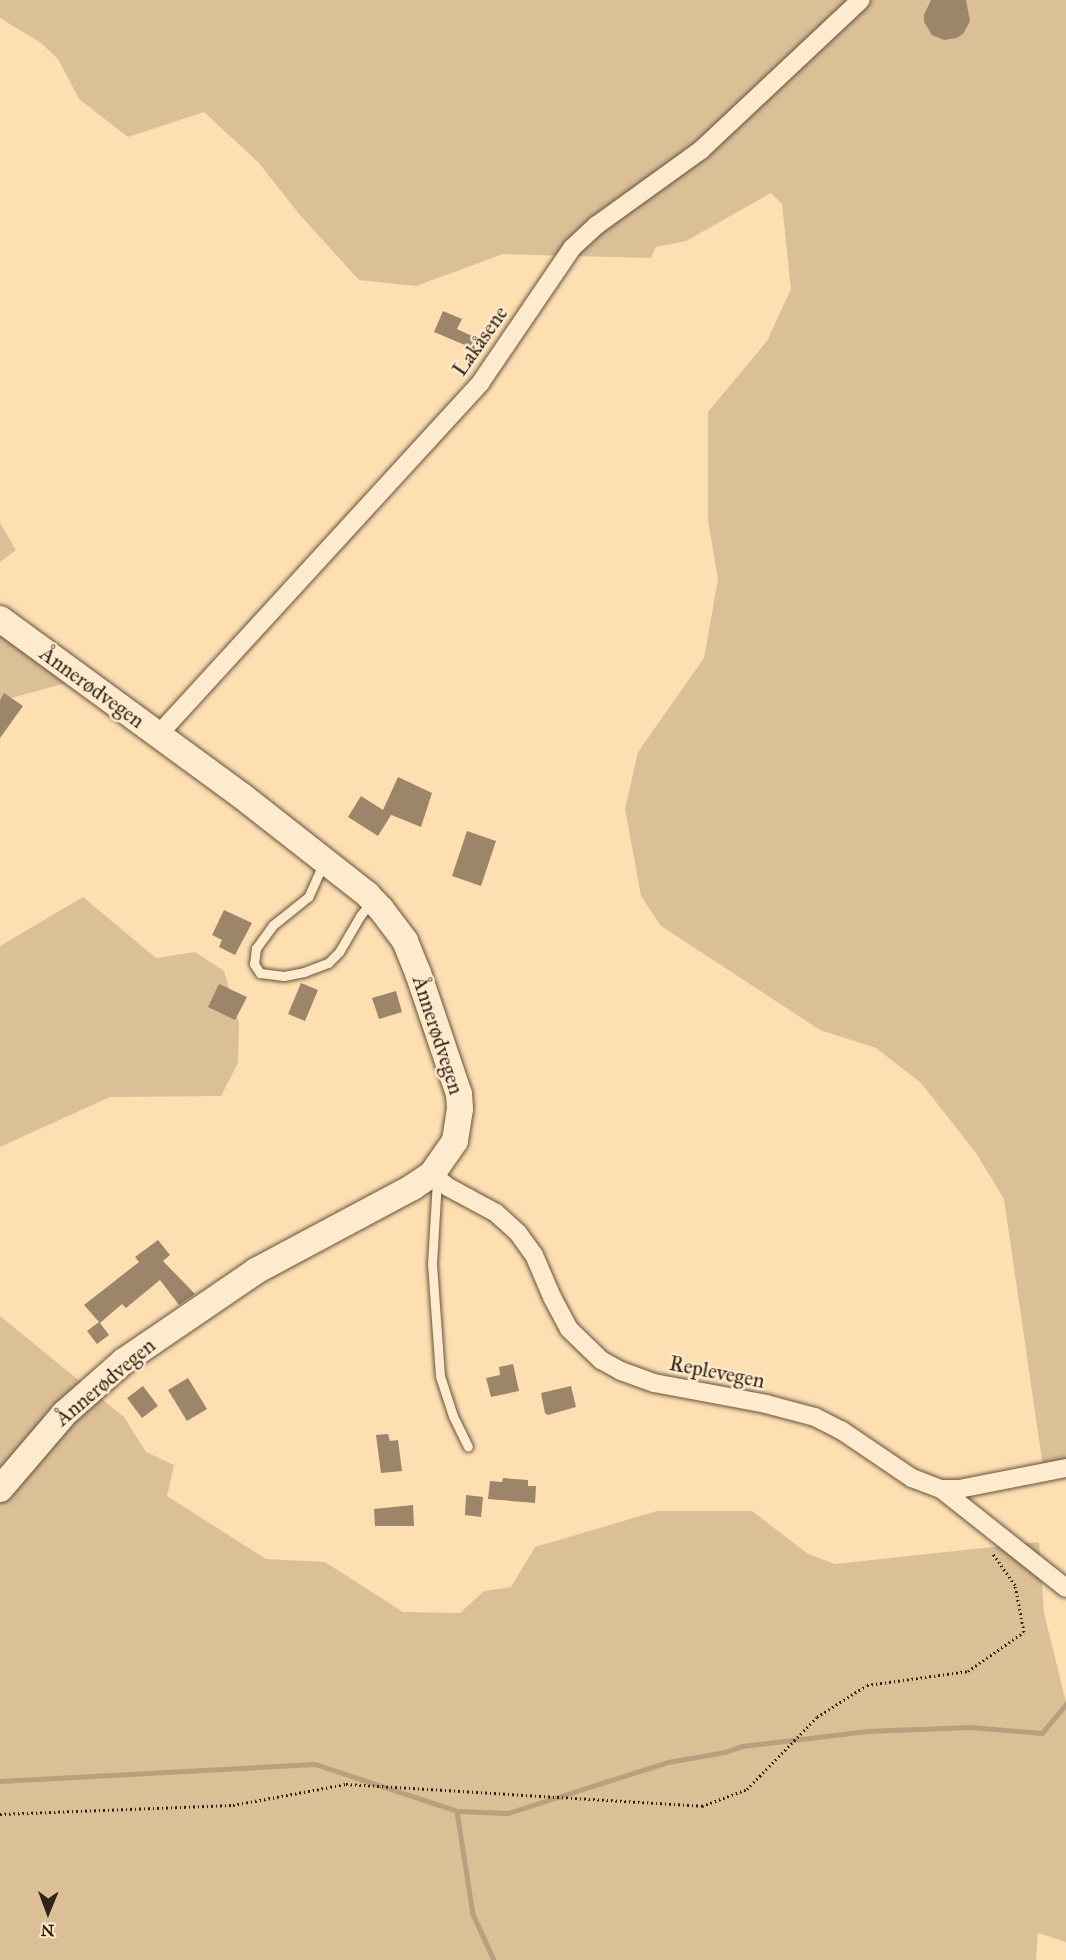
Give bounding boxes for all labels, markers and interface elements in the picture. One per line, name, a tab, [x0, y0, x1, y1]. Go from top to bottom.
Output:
street label: Lakåsene	[447, 301, 513, 381]
street label: Ånnerødvegen	[35, 641, 149, 733]
street label: Ånnerødvegen	[407, 973, 469, 1097]
street label: Ånnerødvegen	[50, 1333, 160, 1431]
street label: Replevegen	[667, 1350, 767, 1394]
north arrow	[18, 1882, 78, 1942]
text: N	[41, 1921, 55, 1940]

